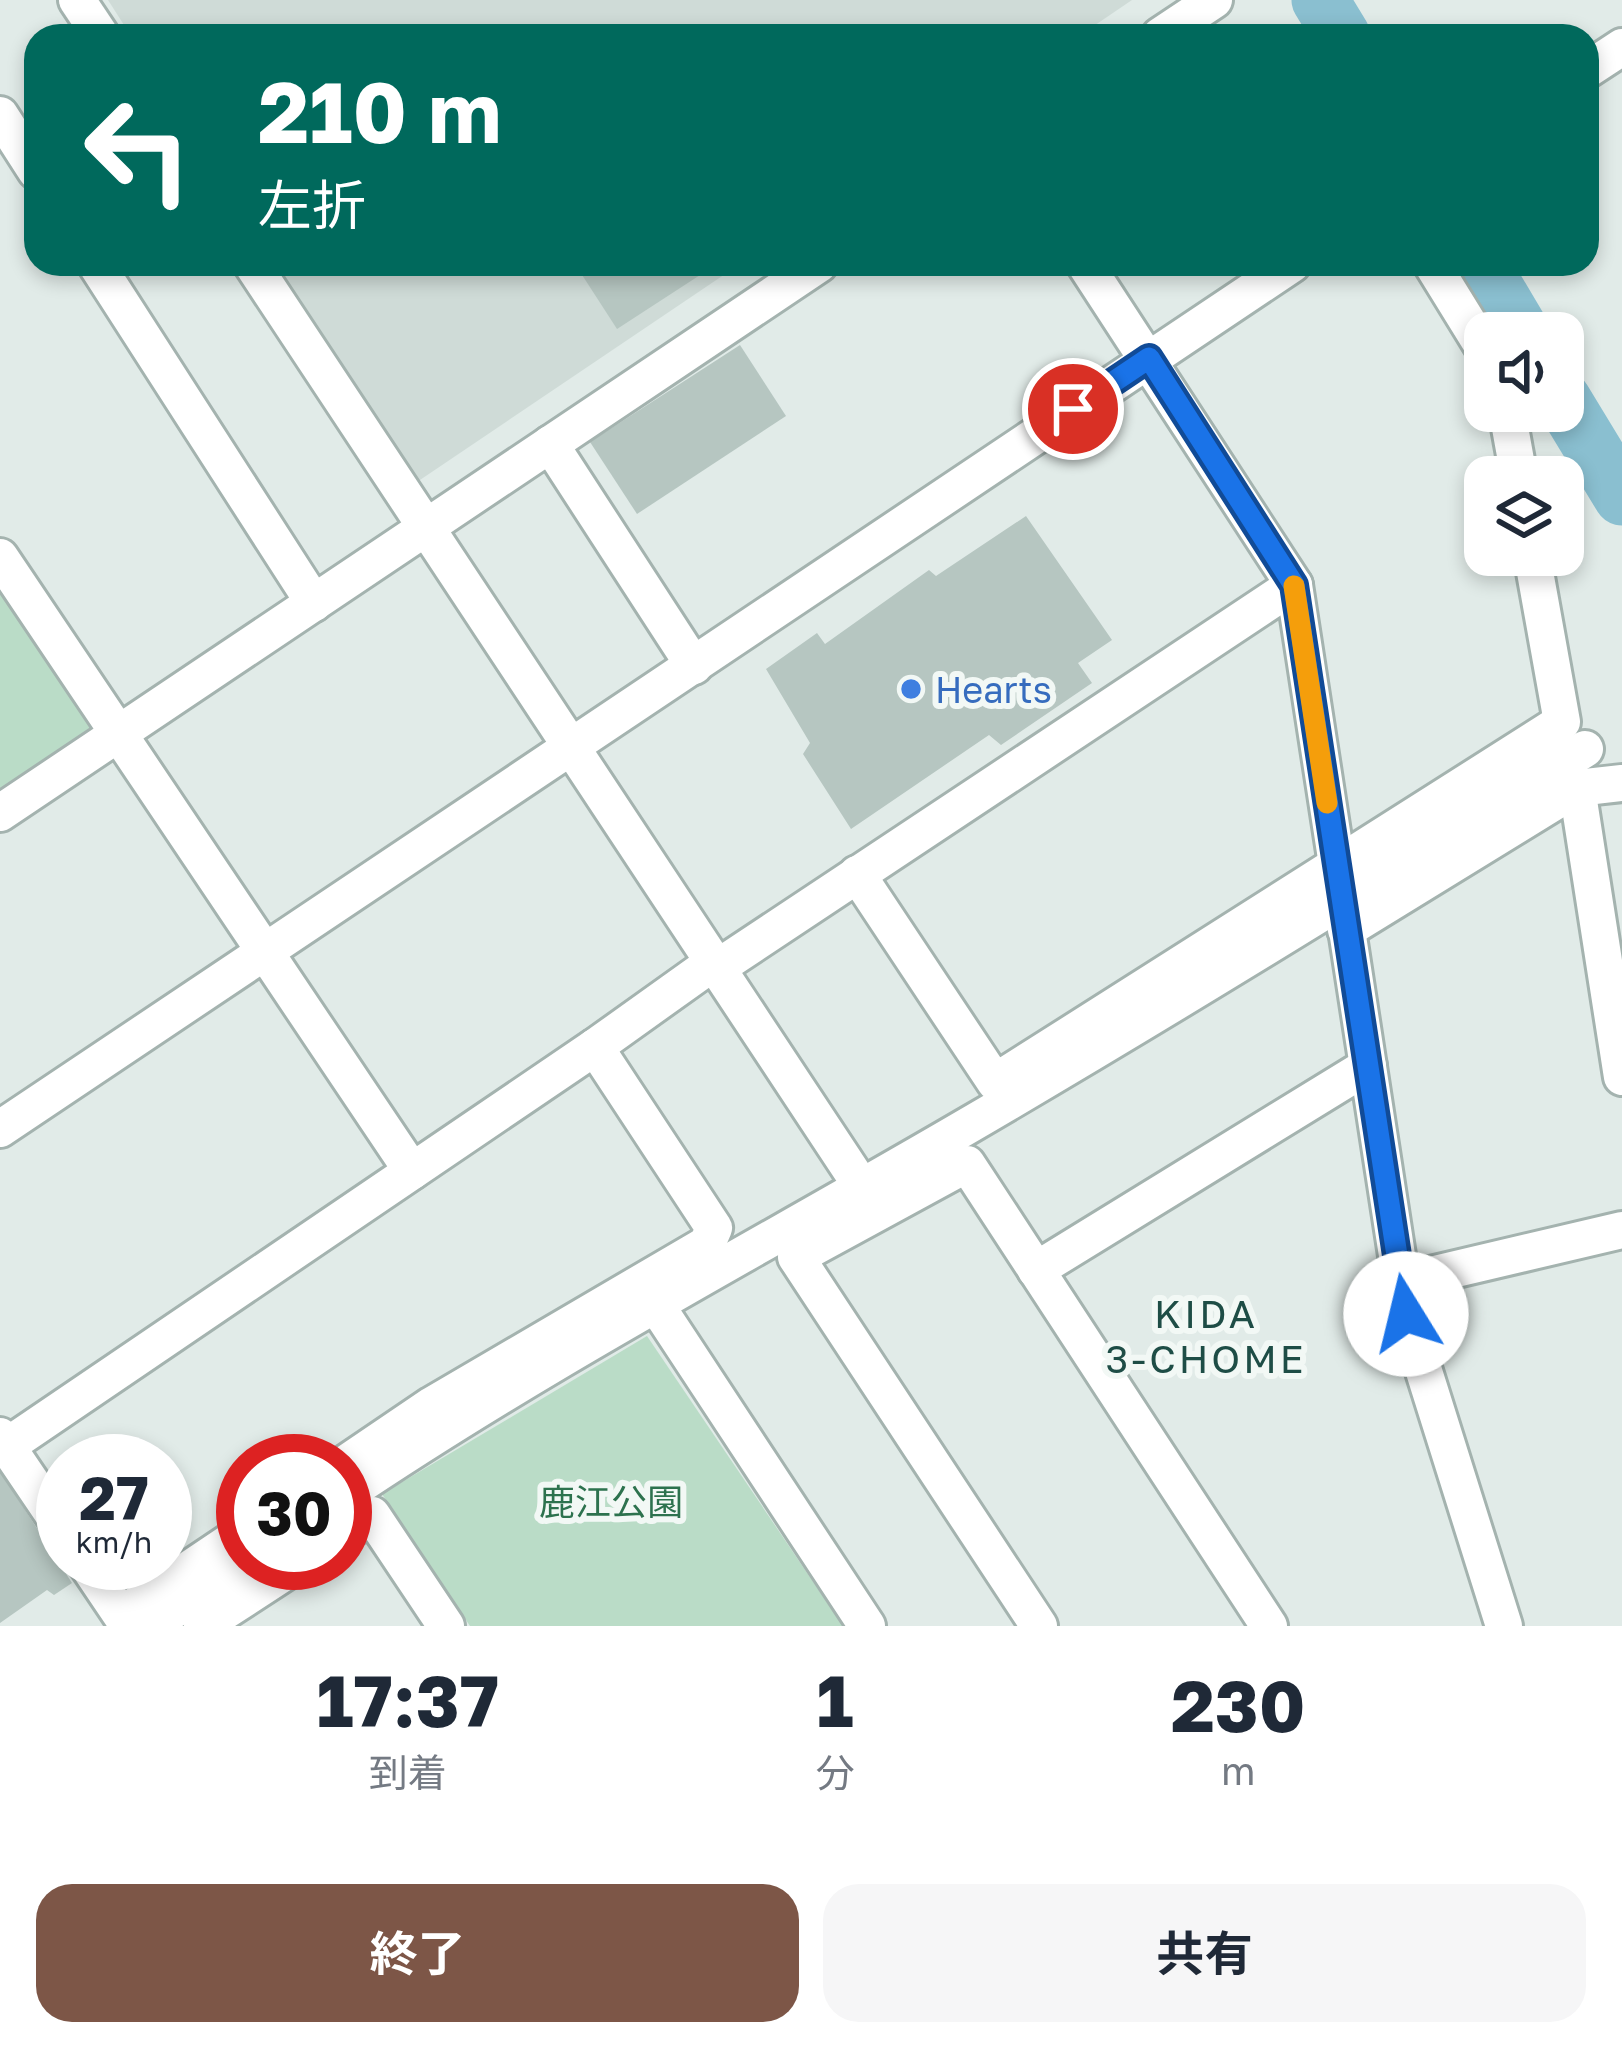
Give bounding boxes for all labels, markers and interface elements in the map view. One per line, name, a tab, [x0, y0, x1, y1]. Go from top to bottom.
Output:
text: 210 m	[258, 61, 502, 161]
icon: left	[60, 72, 216, 228]
text: 左折	[258, 172, 366, 237]
map controls	[1464, 312, 1584, 576]
button: sound	[1464, 312, 1584, 432]
pin	[1022, 358, 1124, 460]
icon: arrive	[1040, 376, 1106, 442]
button: layers	[1464, 456, 1584, 576]
place label: Hearts	[935, 668, 1052, 711]
marker: Hearts	[898, 676, 924, 702]
position arrow	[1343, 1251, 1469, 1377]
district label: KIDA 3-CHOME	[1106, 1290, 1307, 1382]
speed limit sign: 30	[216, 1434, 372, 1590]
text: 27	[79, 1461, 149, 1533]
park label: 鹿江公園	[539, 1480, 683, 1523]
text: km/h	[76, 1524, 152, 1560]
text: 17:37	[316, 1656, 499, 1743]
text: 1	[816, 1656, 853, 1743]
text: 230	[1171, 1661, 1306, 1748]
text: m	[1221, 1747, 1255, 1794]
text: 到着	[369, 1749, 447, 1796]
text: 分	[815, 1749, 854, 1796]
button: 終了	[36, 1884, 799, 2022]
button: 共有	[823, 1884, 1586, 2022]

